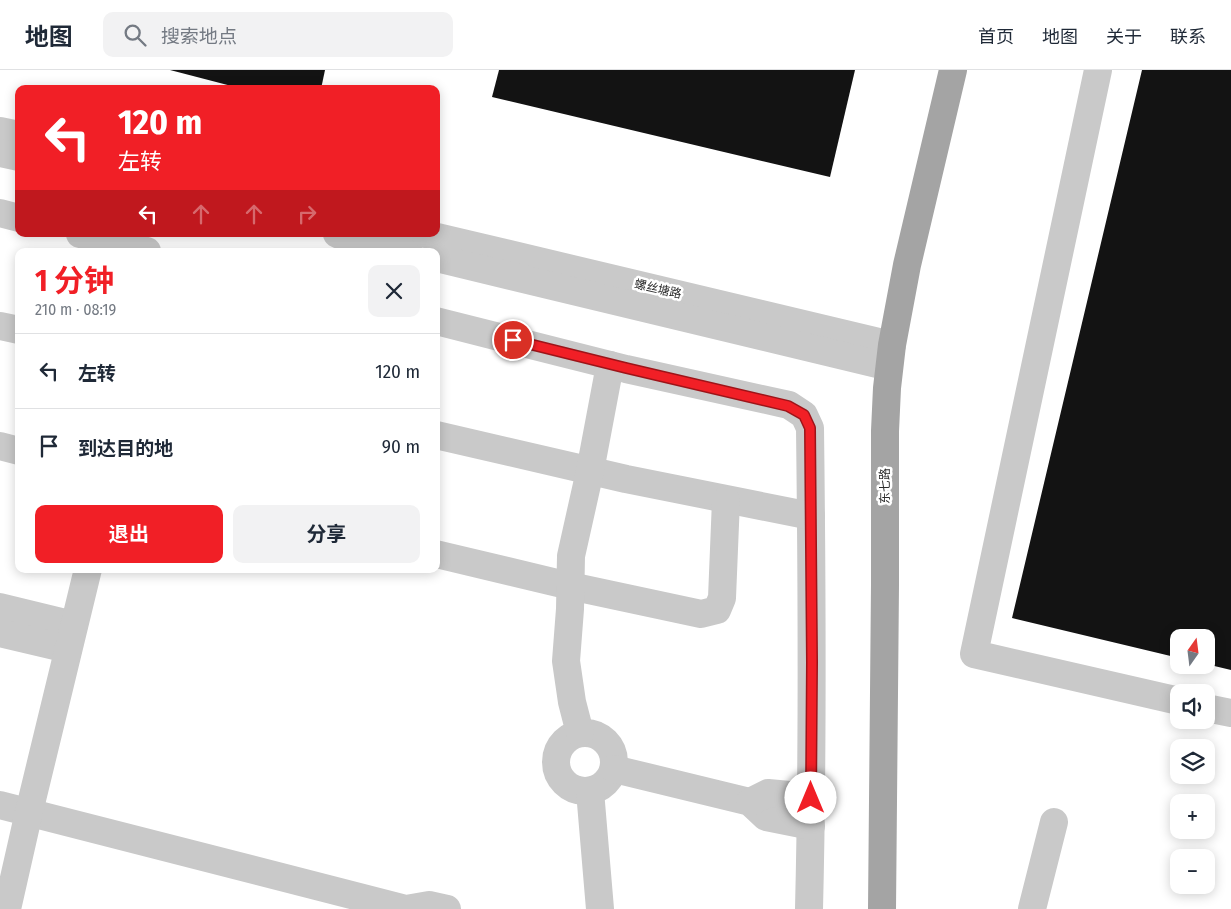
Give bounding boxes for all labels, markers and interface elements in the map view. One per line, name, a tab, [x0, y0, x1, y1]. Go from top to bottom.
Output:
search box	[103, 12, 453, 57]
icon: search	[121, 21, 149, 49]
text: 地图	[25, 23, 73, 51]
text: 搜索地点	[161, 25, 237, 48]
text: 首页	[978, 26, 1014, 48]
text: 地图	[1042, 26, 1078, 48]
text: 关于	[1106, 26, 1142, 48]
text: 联系	[1170, 26, 1206, 48]
text: 120 m	[118, 101, 202, 143]
icon: left	[35, 105, 100, 170]
text: 左转	[118, 148, 162, 175]
icon: left	[134, 200, 162, 228]
icon: ahead	[187, 200, 215, 228]
icon: ahead	[240, 200, 268, 228]
icon: right	[293, 200, 321, 228]
text: 1 分钟	[35, 263, 114, 299]
button: close	[368, 265, 420, 317]
street label: 螺丝塘路	[633, 277, 683, 301]
text: 210 m · 08:19	[35, 300, 116, 319]
pin	[492, 319, 534, 361]
icon: arrive	[499, 326, 527, 354]
icon: left	[35, 357, 63, 385]
text: 120 m	[375, 360, 420, 383]
text: 左转	[78, 362, 116, 385]
icon: arrive	[35, 432, 63, 460]
text: 90 m	[382, 435, 420, 458]
text: 到达目的地	[78, 437, 173, 460]
street label: 东七路	[878, 468, 892, 504]
button: 退出	[35, 505, 223, 563]
button: 分享	[233, 505, 420, 563]
north arrow	[1170, 629, 1215, 674]
map controls	[1170, 629, 1215, 894]
button: sound	[1170, 684, 1215, 729]
button: layers	[1170, 739, 1215, 784]
position arrow	[784, 771, 836, 823]
button: +	[1170, 794, 1215, 839]
button: −	[1170, 849, 1215, 894]

